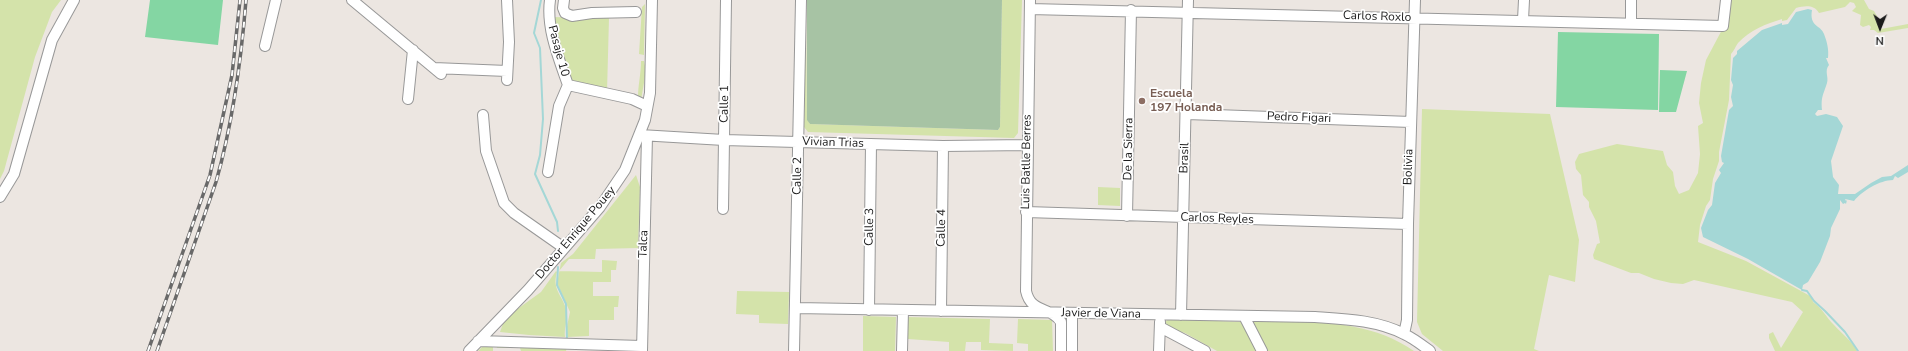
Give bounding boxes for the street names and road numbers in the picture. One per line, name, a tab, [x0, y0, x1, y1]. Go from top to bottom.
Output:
street label: Carlos Roxlo	[1343, 9, 1411, 25]
street label: Pasaje 10	[544, 24, 572, 78]
street label: Calle 1	[717, 85, 733, 123]
street label: Pedro Figari	[1267, 110, 1331, 126]
street label: Luis Batlle Berres	[1019, 114, 1035, 210]
street label: De la Sierra	[1121, 117, 1137, 181]
street label: Vivian Trias	[802, 135, 864, 151]
street label: Brasil	[1177, 142, 1193, 174]
street label: Bolivia	[1401, 149, 1417, 185]
street label: Calle 2	[790, 157, 806, 195]
street label: Doctor Enrique Pouey	[533, 184, 619, 282]
street label: Calle 3	[862, 208, 878, 246]
street label: Calle 4	[934, 209, 950, 247]
street label: Carlos Reyles	[1180, 211, 1254, 227]
street label: Talca	[636, 230, 652, 258]
street label: Javier de Viana	[1061, 306, 1141, 322]

